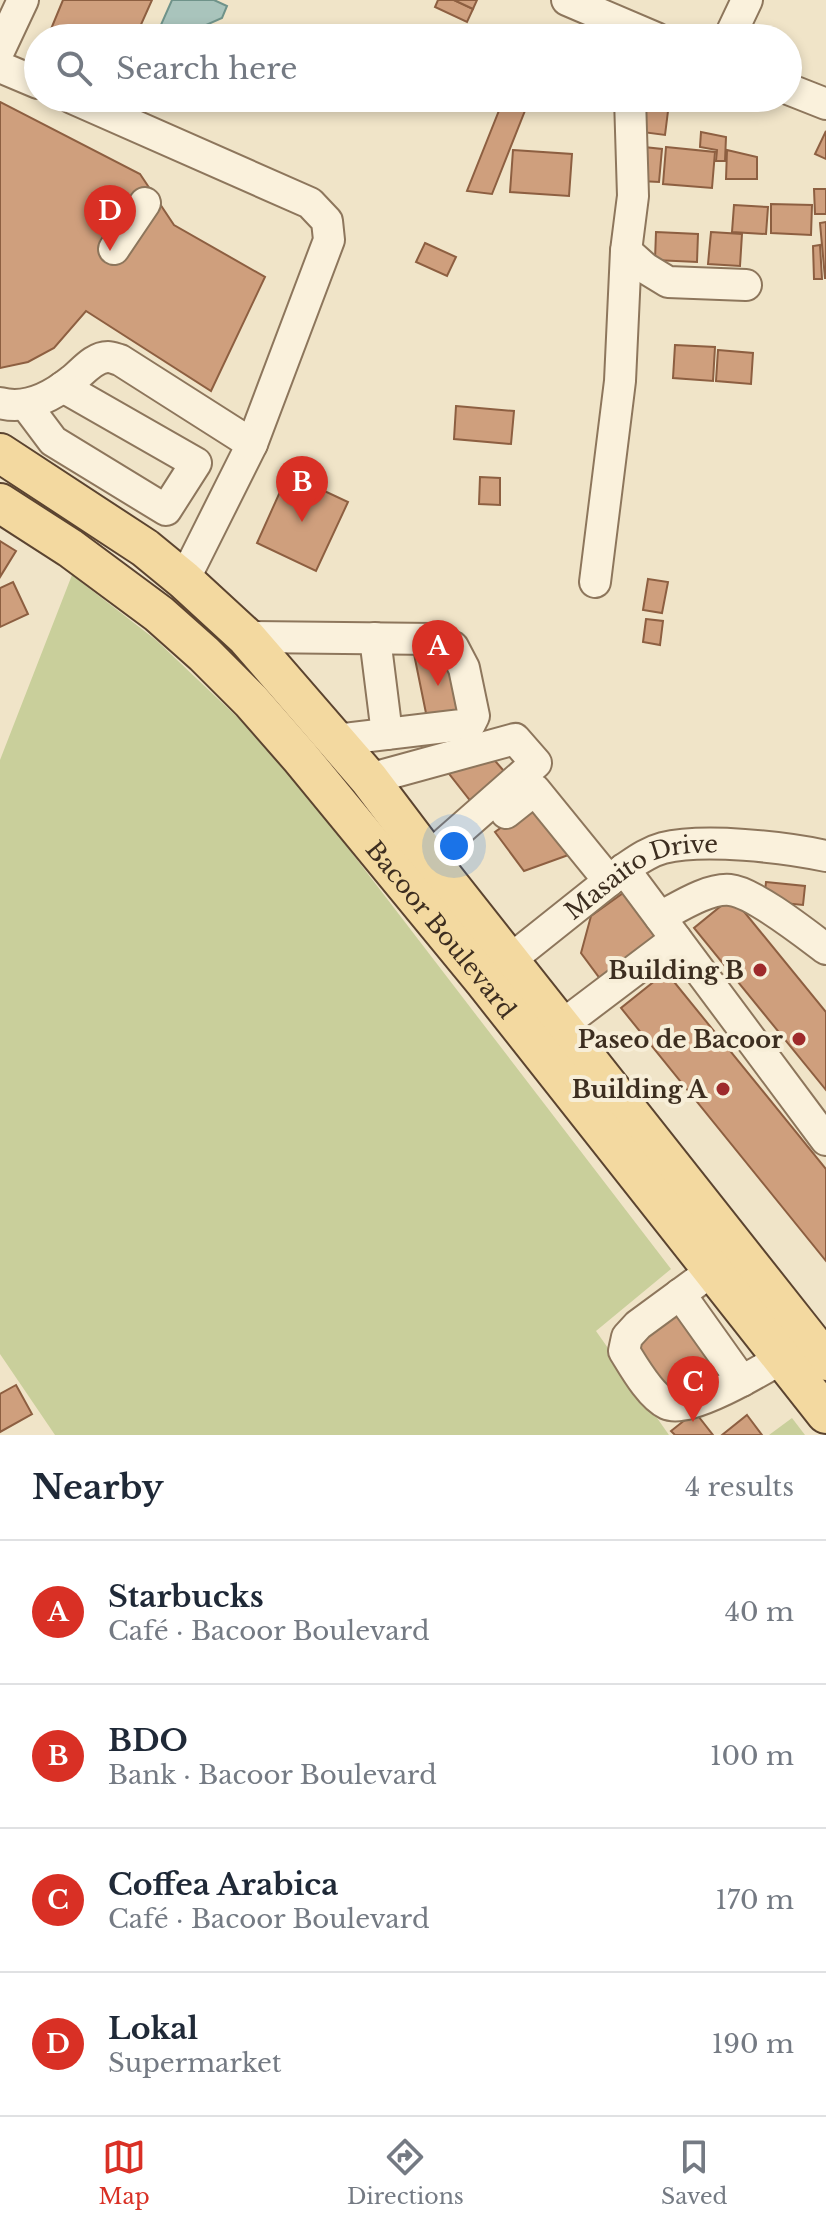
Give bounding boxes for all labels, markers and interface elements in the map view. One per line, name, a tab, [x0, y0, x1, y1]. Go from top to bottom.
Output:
search box	[24, 24, 802, 112]
icon: search	[52, 46, 96, 90]
text: Search here	[116, 50, 297, 87]
pin: D	[84, 185, 136, 251]
pin: B	[276, 456, 328, 522]
pin: A	[412, 620, 464, 686]
your location	[434, 826, 474, 866]
street label: Masaito Drive	[559, 829, 718, 925]
street label: Bacoor Boulevard	[360, 835, 522, 1024]
place label: Building B	[608, 956, 744, 985]
marker: Building B	[751, 961, 769, 979]
place label: Paseo de Bacoor	[578, 1025, 783, 1054]
marker: Paseo de Bacoor	[790, 1030, 808, 1048]
place label: Building A	[572, 1075, 709, 1104]
marker: Building A	[714, 1080, 732, 1098]
pin: C	[667, 1356, 719, 1422]
text: Nearby	[32, 1466, 164, 1508]
text: 4 results	[685, 1471, 794, 1503]
text: Starbucks	[108, 1578, 264, 1615]
text: A	[47, 1596, 69, 1628]
text: 40 m	[725, 1596, 794, 1628]
text: Café · Bacoor Boulevard	[108, 1615, 429, 1647]
text: BDO	[108, 1722, 188, 1759]
text: B	[48, 1740, 68, 1772]
text: 100 m	[710, 1740, 794, 1772]
text: Bank · Bacoor Boulevard	[108, 1759, 437, 1791]
text: Coffea Arabica	[108, 1866, 338, 1903]
text: C	[47, 1884, 69, 1916]
text: 170 m	[715, 1884, 794, 1916]
text: Café · Bacoor Boulevard	[108, 1903, 429, 1935]
text: Lokal	[108, 2010, 198, 2047]
text: D	[46, 2028, 70, 2060]
text: 190 m	[712, 2028, 794, 2060]
text: Supermarket	[108, 2047, 282, 2079]
tab: Map	[99, 2135, 150, 2210]
tab: Directions	[347, 2135, 464, 2210]
tab: Saved	[661, 2135, 727, 2210]

